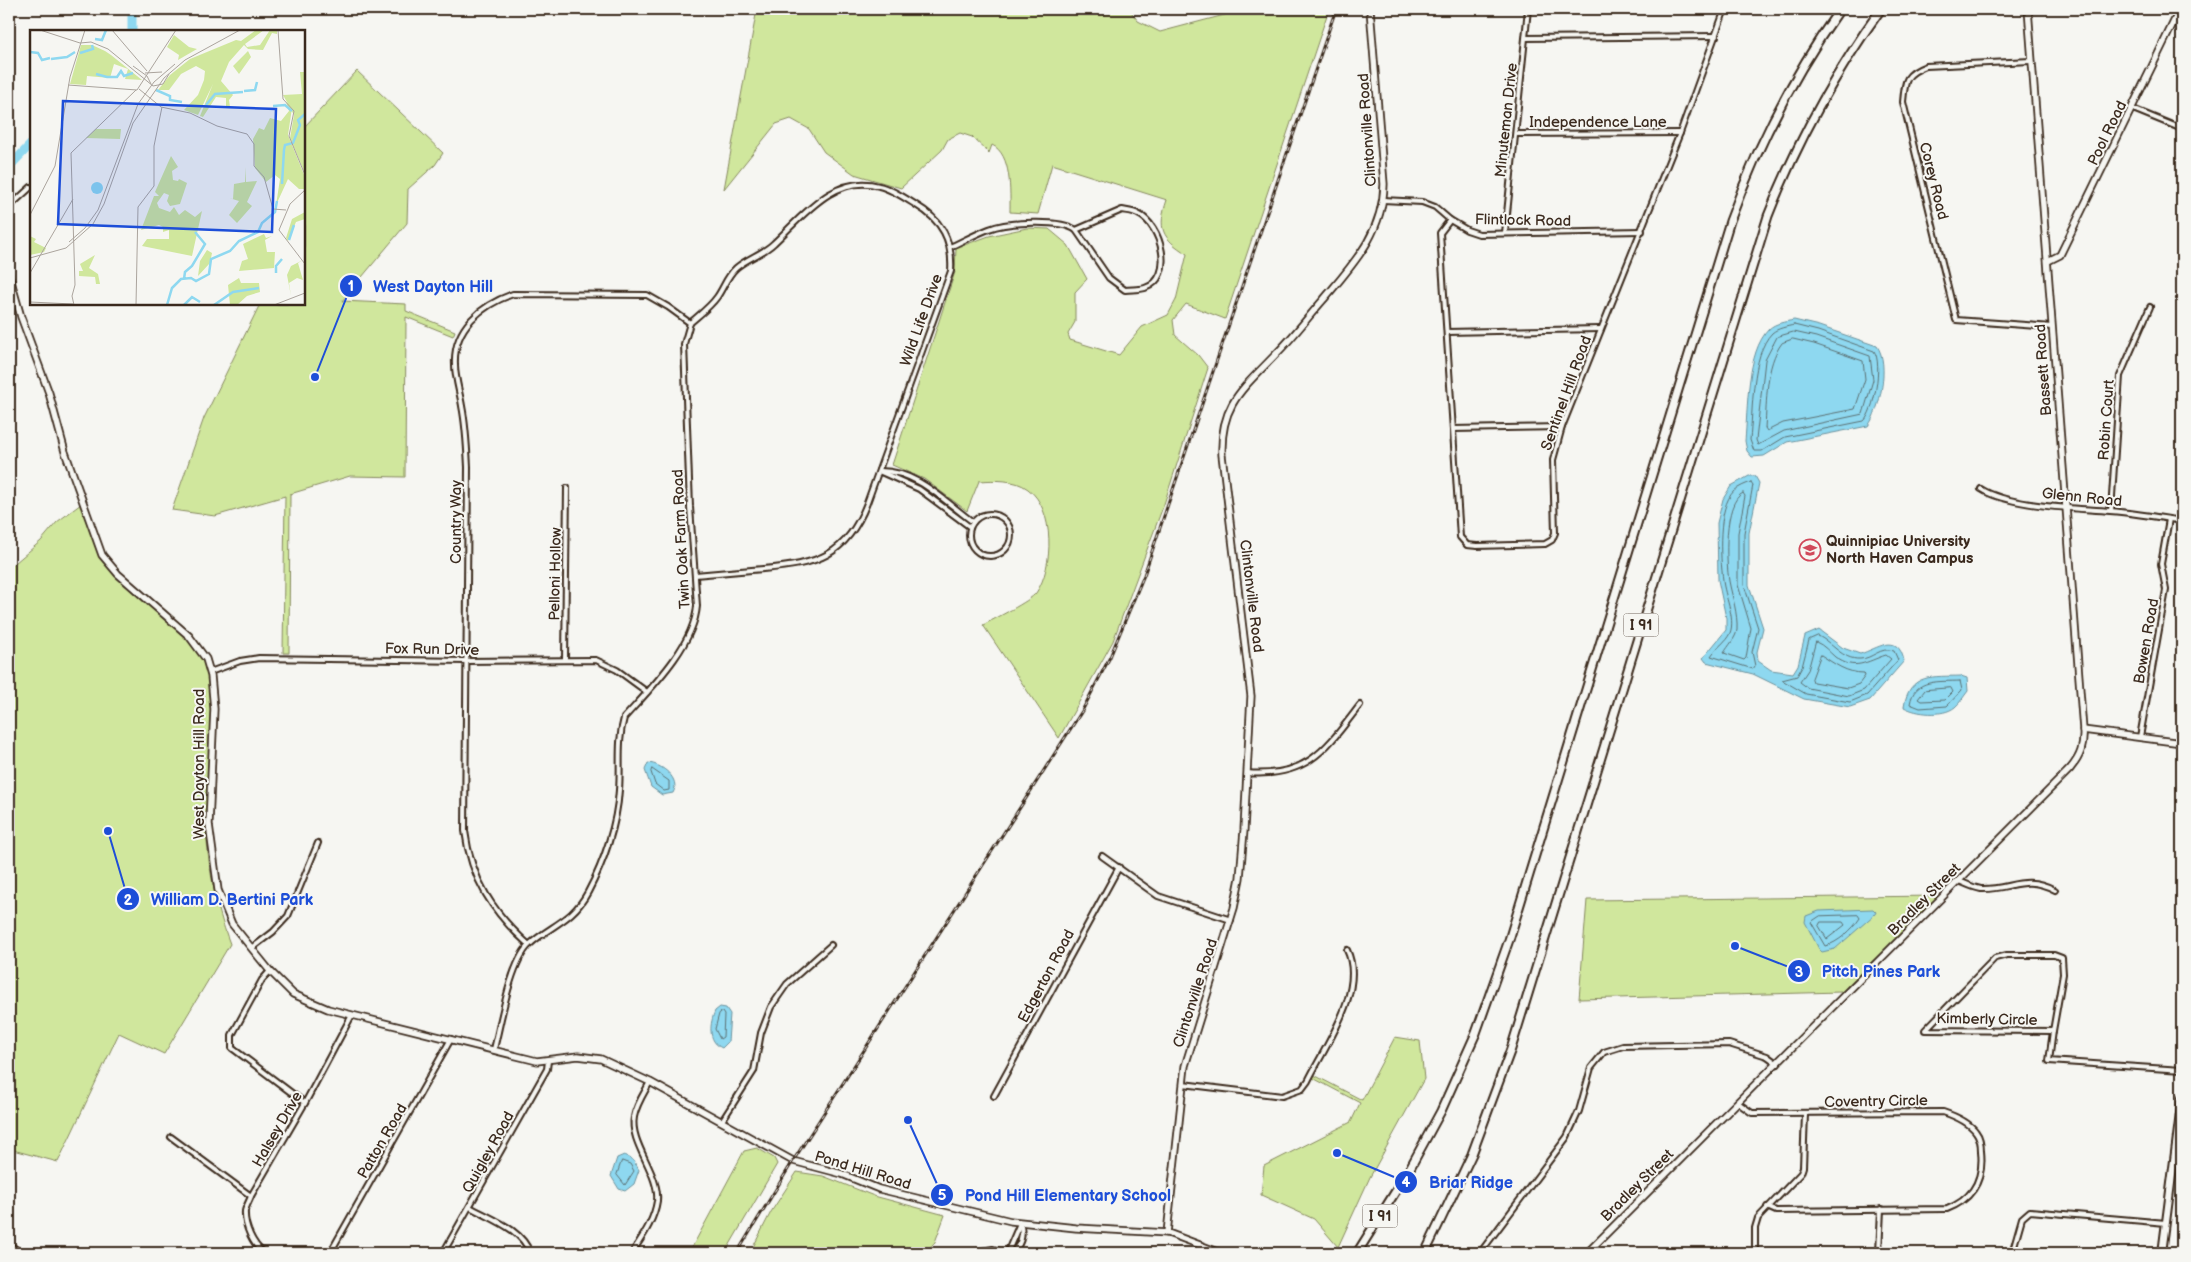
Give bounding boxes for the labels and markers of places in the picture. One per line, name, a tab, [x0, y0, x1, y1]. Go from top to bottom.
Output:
callout: West Dayton Hill	[338, 271, 503, 302]
place label: Quinnipiac University North Haven Campus	[1826, 532, 1973, 568]
school or university icon: Quinnipiac University North Haven Campus	[1798, 538, 1822, 562]
callout: William D. Bertini Park	[116, 884, 323, 915]
callout: Pitch Pines Park	[1786, 956, 1950, 987]
callout: Briar Ridge	[1394, 1166, 1523, 1197]
callout: Pond Hill Elementary School	[929, 1180, 1181, 1211]

